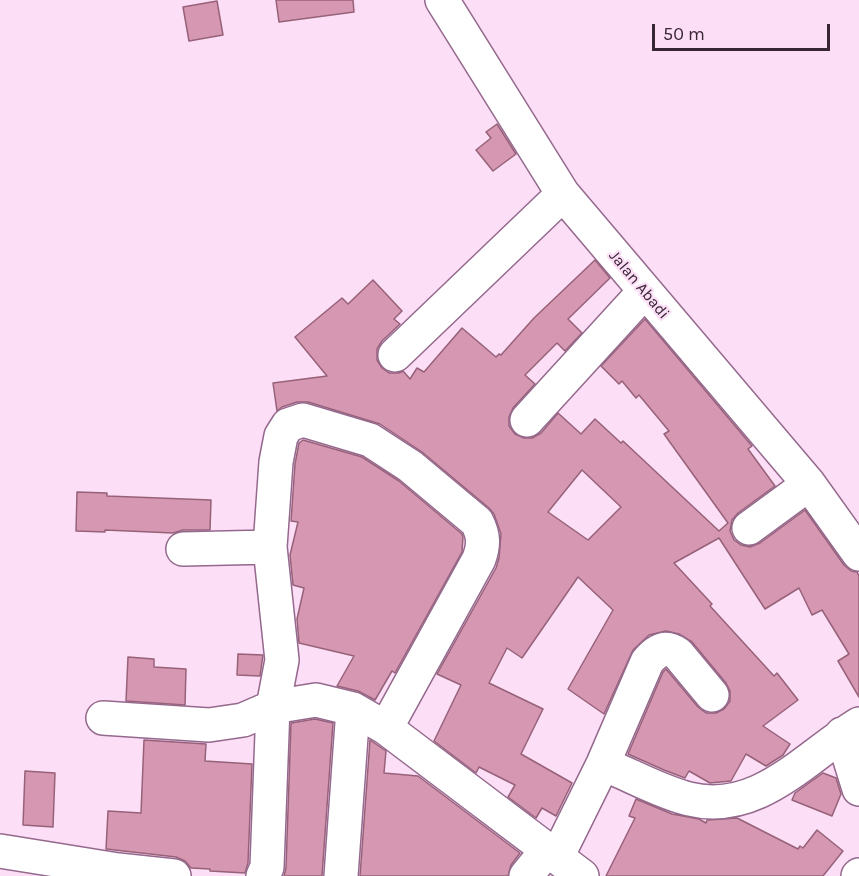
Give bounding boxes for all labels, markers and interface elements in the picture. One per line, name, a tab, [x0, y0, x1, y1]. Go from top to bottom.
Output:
scale bar	[655, 12, 834, 50]
text: 50 m	[663, 23, 705, 45]
street label: Jalan Abadi	[605, 247, 673, 323]

